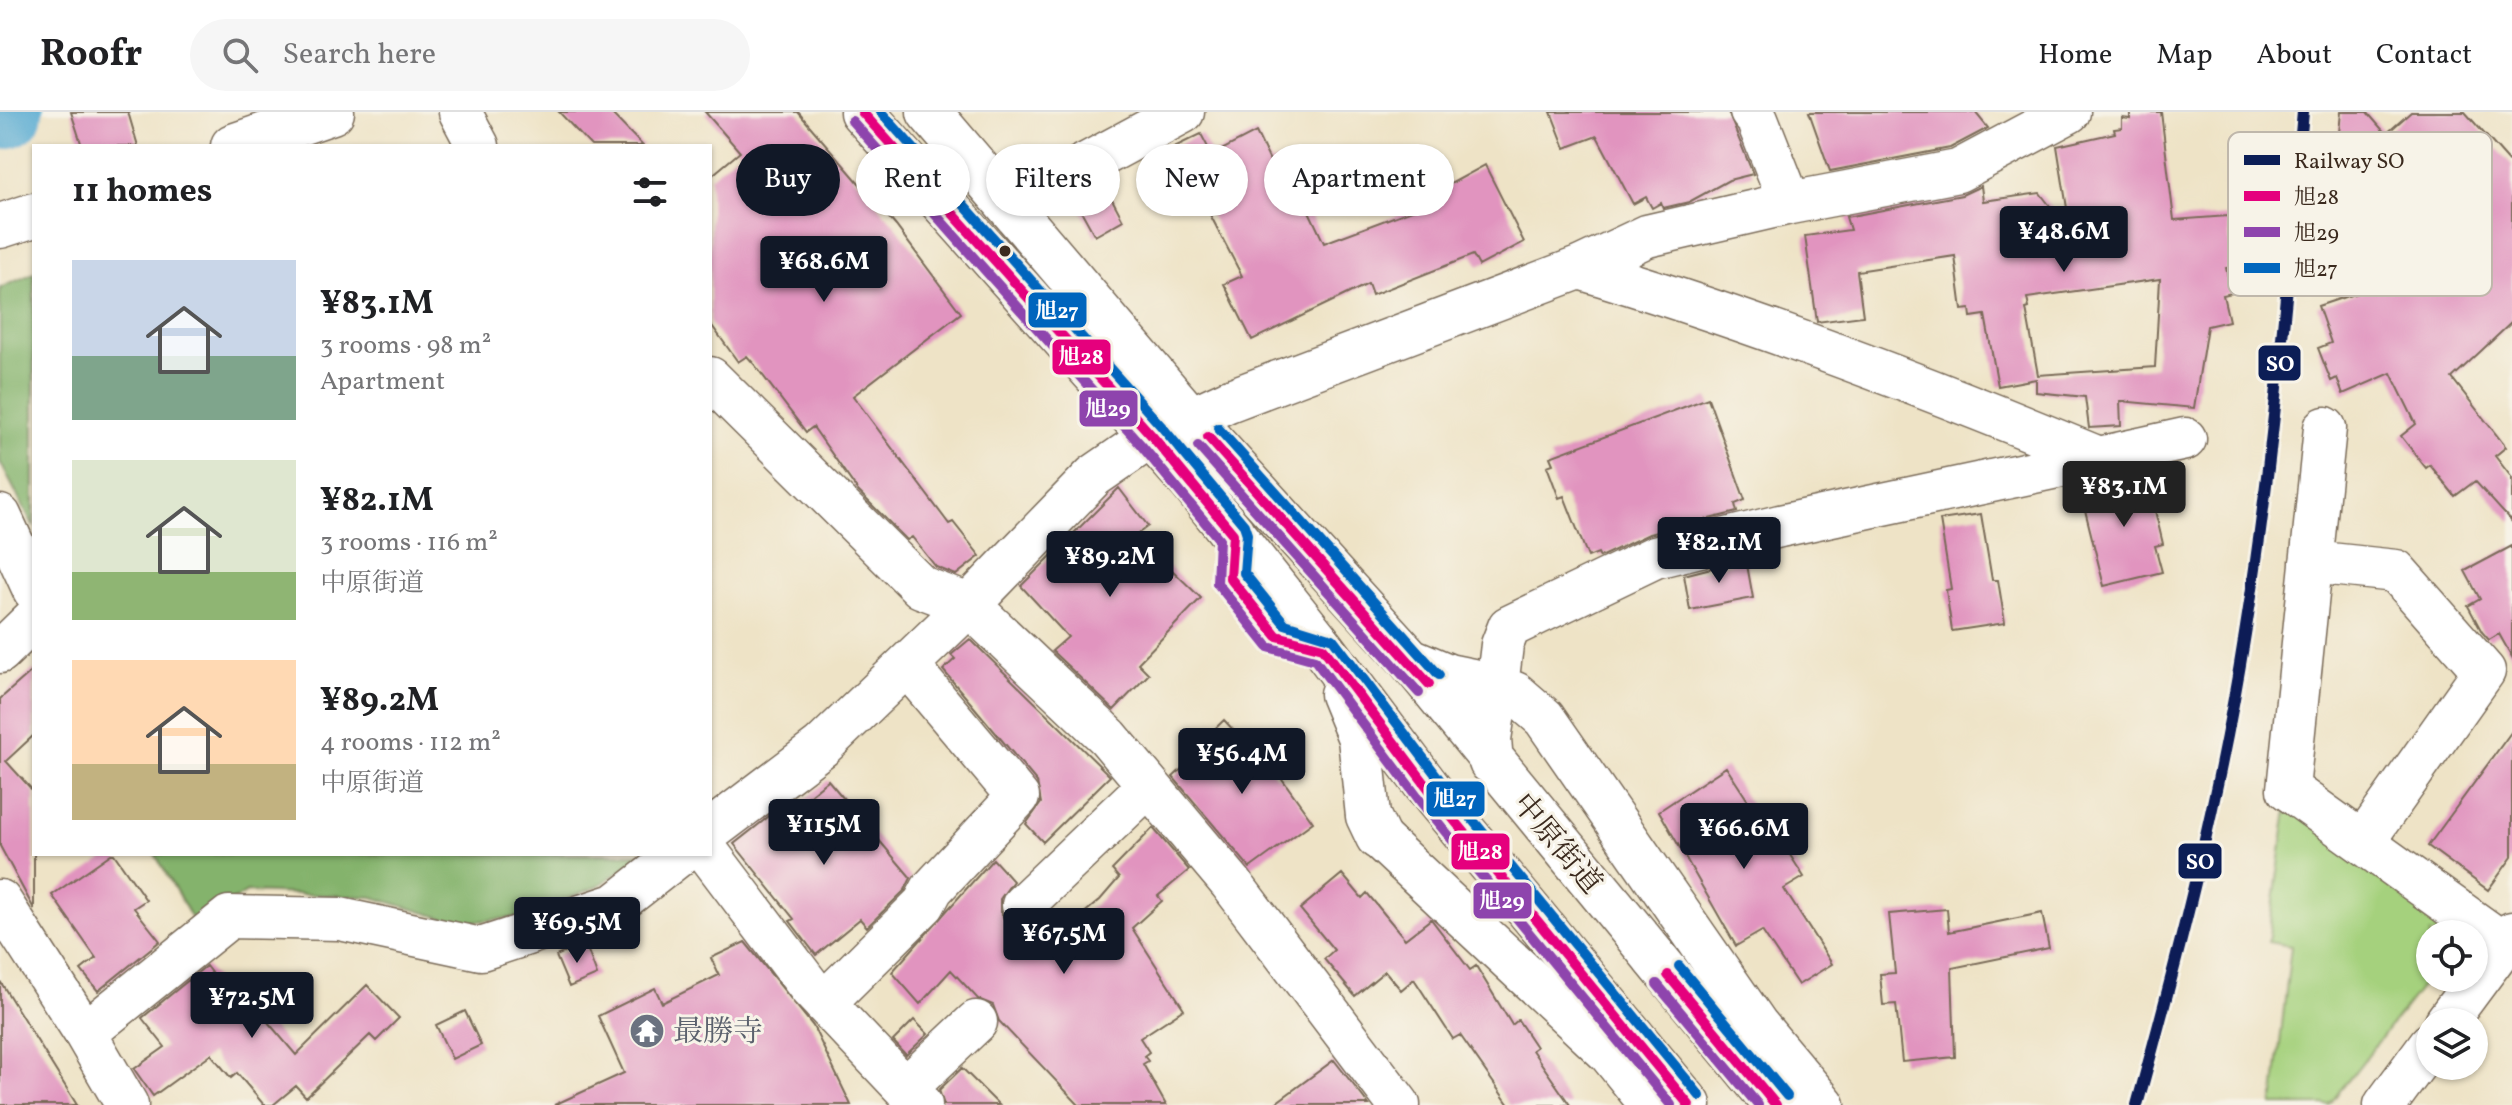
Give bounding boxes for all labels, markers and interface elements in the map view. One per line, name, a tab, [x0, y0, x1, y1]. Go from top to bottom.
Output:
search box	[190, 19, 750, 91]
text: Roofr	[40, 29, 142, 82]
icon: search	[218, 33, 262, 77]
text: Search here	[282, 34, 436, 76]
text: Home	[2038, 36, 2112, 75]
text: Map	[2156, 36, 2212, 75]
text: About	[2256, 36, 2332, 75]
text: Contact	[2376, 36, 2472, 75]
legend	[2228, 132, 2492, 296]
chip: Buy	[736, 144, 840, 216]
chip: Rent	[856, 144, 970, 216]
chip: Filters	[986, 144, 1120, 216]
chip: New	[1136, 144, 1248, 216]
chip: Apartment	[1264, 144, 1454, 216]
text: Railway SO	[2294, 147, 2404, 178]
text: 11 homes	[72, 169, 212, 216]
icon: filters	[628, 170, 672, 214]
text: 旭28	[2294, 183, 2339, 214]
pin: ¥48.6M	[1999, 206, 2129, 274]
text: ¥48.6M	[2018, 214, 2110, 250]
text: 旭29	[2294, 219, 2339, 250]
pin: ¥68.6M	[759, 236, 889, 304]
unlabelled marker	[997, 243, 1013, 259]
text: ¥68.6M	[778, 244, 870, 280]
text: 旭27	[2294, 255, 2338, 286]
text: ¥83.1M	[320, 281, 434, 328]
line badge: 旭27	[1027, 291, 1088, 329]
icon: home	[136, 292, 232, 388]
text: 旭27	[1035, 297, 1079, 328]
text: 3 rooms · 98 m²	[320, 328, 491, 364]
line badge: 旭28	[1051, 338, 1112, 376]
text: 旭28	[1058, 343, 1104, 374]
line badge: SO	[2257, 344, 2302, 382]
text: SO	[2266, 350, 2294, 381]
text: Apartment	[320, 364, 445, 400]
line badge: 旭29	[1078, 389, 1139, 428]
text: 旭29	[1085, 395, 1131, 426]
pin: ¥83.1M	[2059, 461, 2189, 529]
text: ¥83.1M	[2081, 469, 2167, 505]
text: ¥82.1M	[320, 478, 434, 525]
icon: home	[136, 492, 232, 588]
pin: ¥82.1M	[1654, 517, 1784, 585]
text: 3 rooms · 116 m²	[320, 525, 498, 561]
text: ¥82.1M	[1676, 525, 1762, 561]
pin: ¥89.2M	[1045, 531, 1175, 599]
text: ¥89.2M	[1065, 539, 1155, 575]
text: 中原街道	[320, 566, 424, 602]
text: ¥89.2M	[320, 678, 439, 725]
icon: home	[136, 692, 232, 788]
text: 4 rooms · 112 m²	[320, 725, 501, 761]
pin: ¥56.4M	[1177, 728, 1307, 796]
text: ¥56.4M	[1196, 736, 1288, 772]
text: 中原街道	[320, 766, 424, 802]
line badge: 旭27	[1425, 780, 1486, 818]
text: 旭27	[1433, 785, 1477, 816]
street label: 中原街道	[1502, 785, 1611, 904]
pin: ¥115M	[768, 799, 880, 867]
pin: ¥66.6M	[1679, 803, 1809, 871]
text: ¥115M	[787, 807, 861, 843]
text: ¥66.6M	[1698, 811, 1790, 847]
line badge: 旭28	[1450, 832, 1511, 871]
text: 旭28	[1457, 838, 1503, 869]
line badge: SO	[2177, 842, 2223, 880]
text: SO	[2186, 848, 2214, 879]
line badge: 旭29	[1472, 881, 1533, 920]
text: 旭29	[1479, 887, 1525, 918]
pin: ¥69.5M	[512, 897, 642, 965]
text: ¥69.5M	[532, 905, 622, 941]
pin: ¥67.5M	[999, 908, 1129, 976]
text: ¥67.5M	[1021, 916, 1107, 952]
map controls	[2416, 920, 2488, 1080]
button: locate	[2416, 920, 2488, 992]
pin: ¥72.5M	[187, 972, 317, 1040]
text: ¥72.5M	[209, 980, 295, 1016]
button: layers	[2416, 1008, 2488, 1080]
temple icon: 最勝寺	[628, 1012, 666, 1050]
place label: 最勝寺	[673, 1012, 763, 1054]

